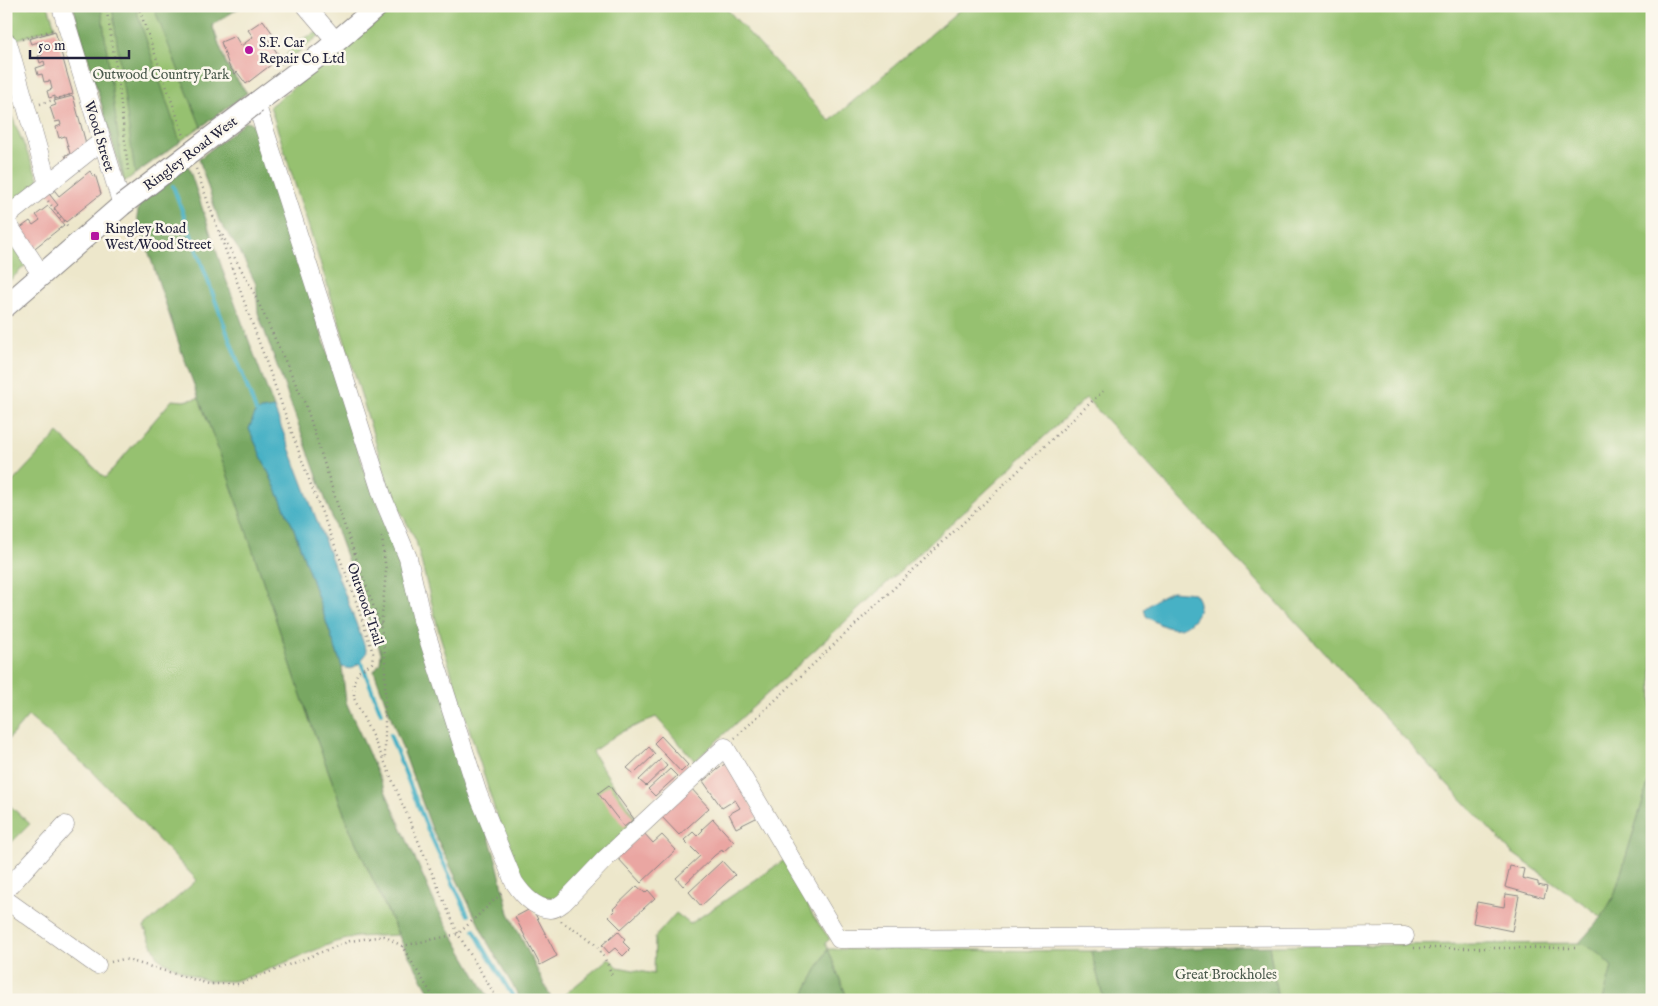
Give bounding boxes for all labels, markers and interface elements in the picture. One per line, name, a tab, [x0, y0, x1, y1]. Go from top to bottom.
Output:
scale bar	[30, 28, 129, 60]
place label: S.F. Car Repair Co Ltd	[259, 34, 345, 68]
text: 50 m	[38, 36, 66, 55]
marker: S.F. Car Repair Co Ltd	[243, 44, 255, 56]
park label: Outwood Country Park	[92, 66, 230, 84]
street label: Wood Street	[80, 99, 118, 174]
street label: Ringley Road West	[140, 112, 241, 195]
place label: Ringley Road West/Wood Street	[105, 220, 212, 254]
marker: Ringley Road West/Wood Street	[89, 230, 101, 242]
street label: Outwood Trail	[342, 561, 388, 648]
park label: Great Brockholes	[1175, 966, 1277, 984]

